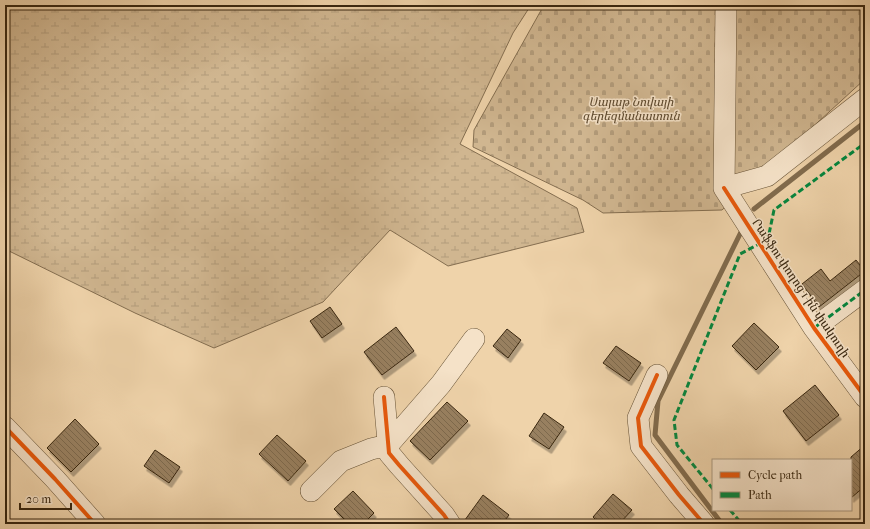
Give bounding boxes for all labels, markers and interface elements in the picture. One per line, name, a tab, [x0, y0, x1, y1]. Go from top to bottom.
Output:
park label: Սայաթ Նովայի գերեզմանատուն	[582, 95, 681, 124]
street label: Րաֆֆու փողոց 1-ին փակուղի	[749, 216, 853, 360]
legend	[712, 459, 852, 511]
text: Cycle path	[748, 468, 803, 482]
scale bar	[20, 485, 71, 511]
text: Path	[748, 488, 772, 502]
text: 20 m	[26, 492, 51, 506]

